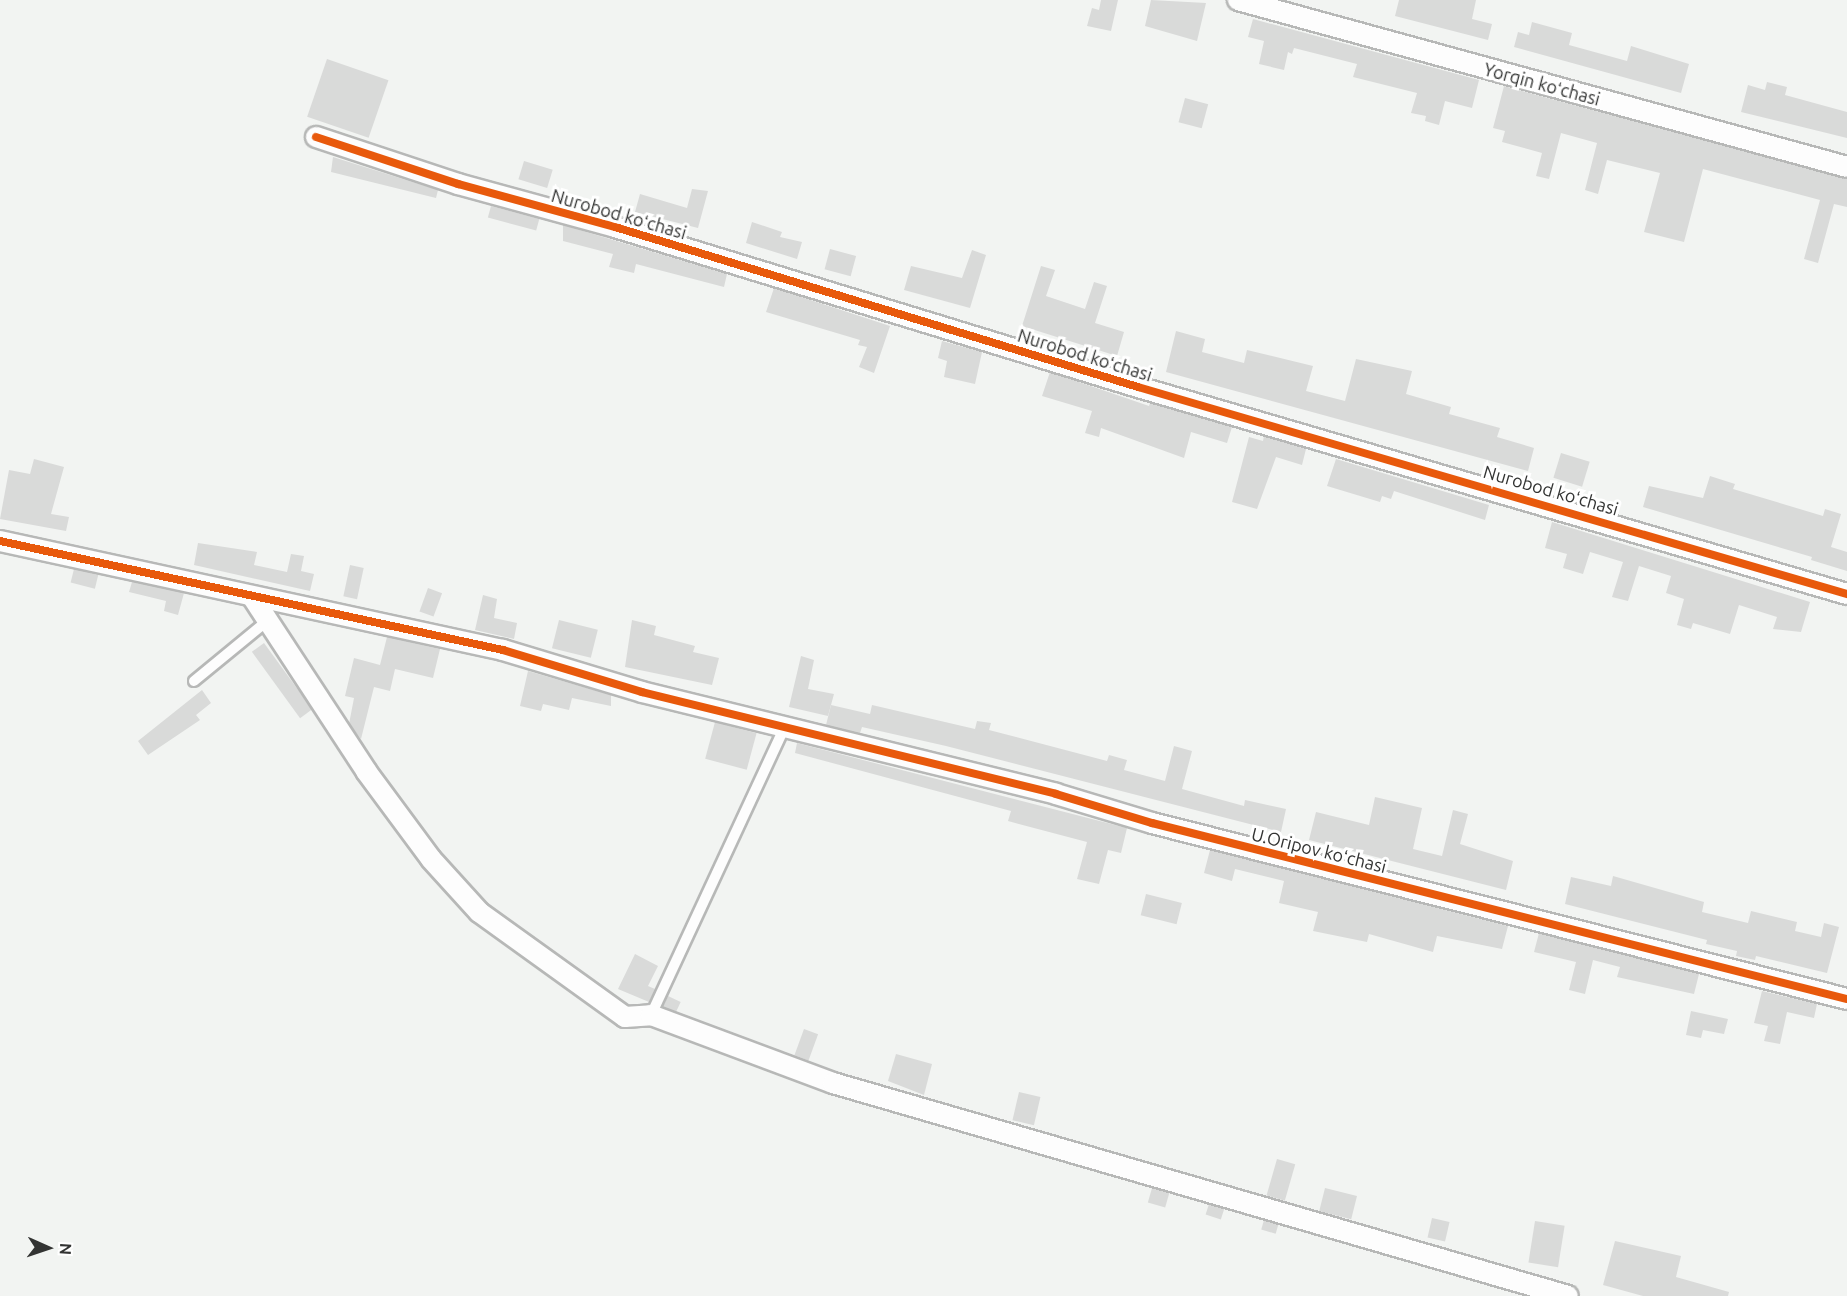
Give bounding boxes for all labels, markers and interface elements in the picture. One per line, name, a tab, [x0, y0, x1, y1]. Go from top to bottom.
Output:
street label: Yorqin koʻchasi	[1481, 58, 1603, 110]
street label: Nurobod koʻchasi	[549, 184, 689, 244]
street label: Nurobod koʻchasi	[1015, 324, 1155, 386]
street label: Nurobod koʻchasi	[1481, 460, 1621, 520]
street label: U.Oripov koʻchasi	[1249, 823, 1389, 877]
north arrow	[18, 1218, 78, 1278]
text: N	[57, 1243, 75, 1255]

